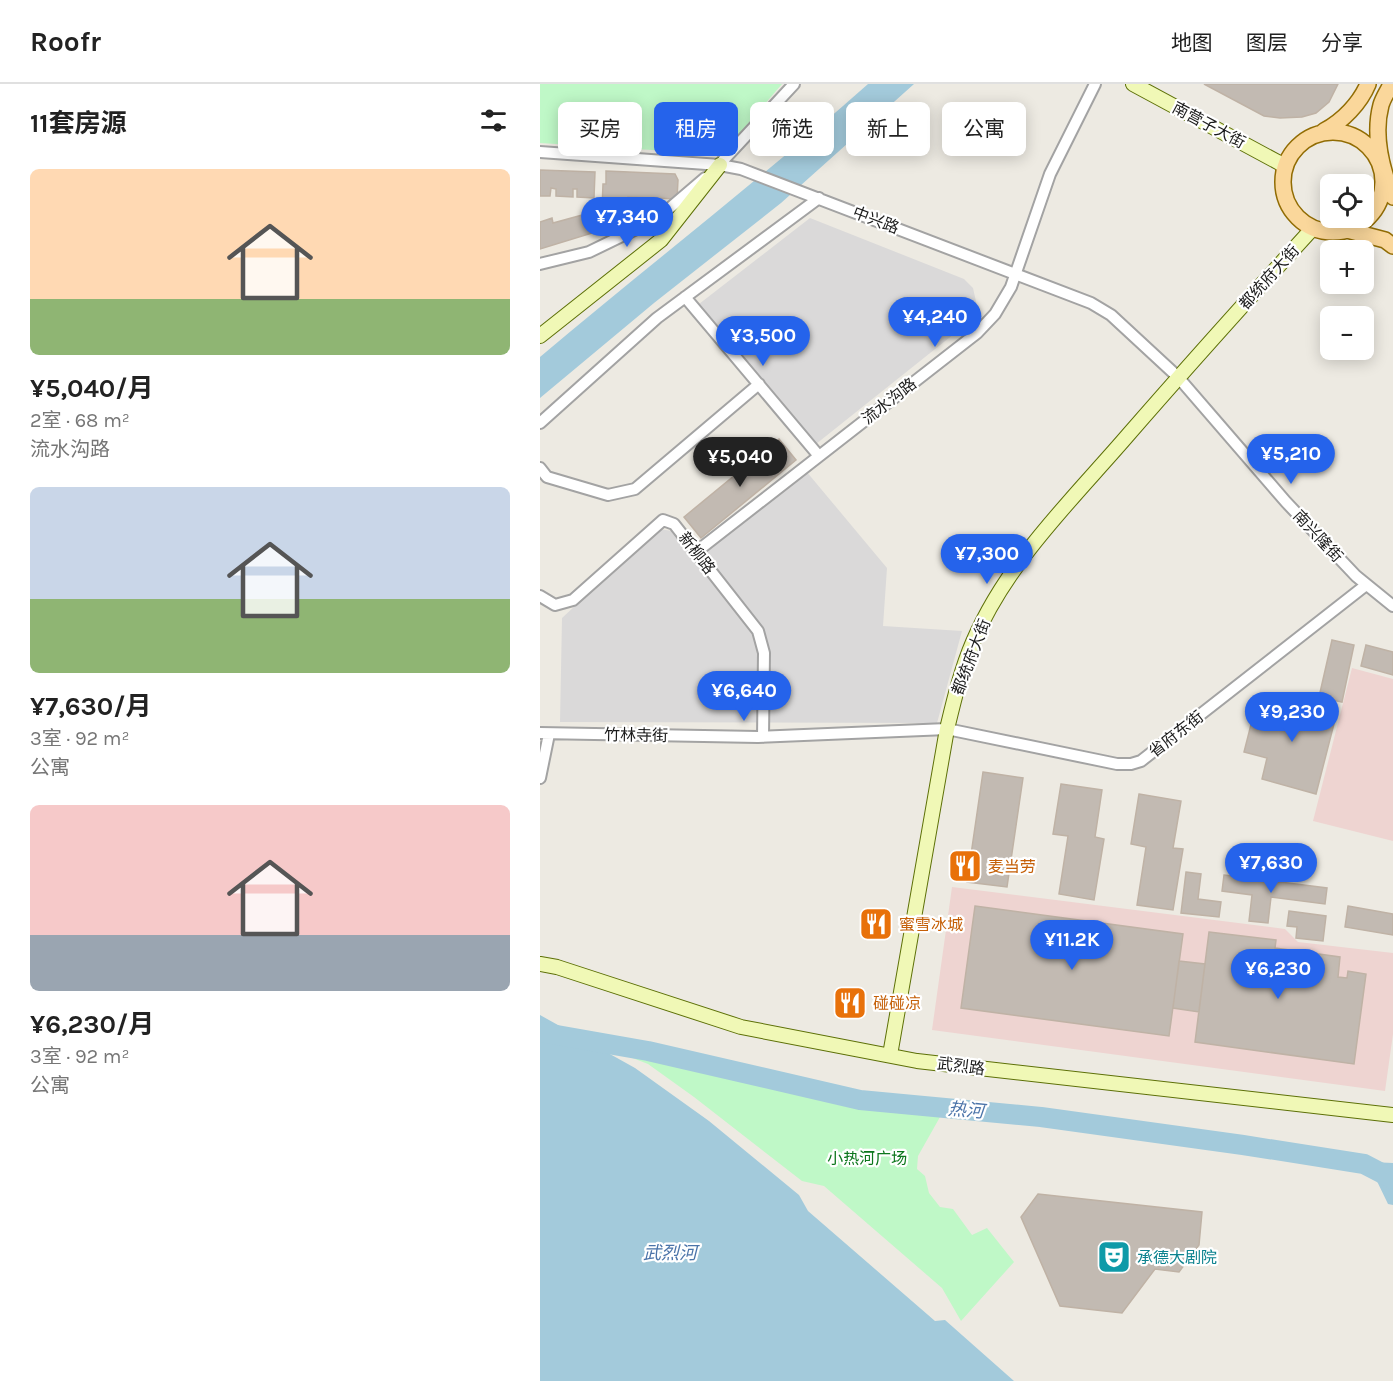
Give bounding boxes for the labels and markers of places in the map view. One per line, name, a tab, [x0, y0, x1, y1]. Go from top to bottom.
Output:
pin: ¥7,340	[578, 197, 676, 248]
pin: ¥4,240	[886, 297, 984, 348]
pin: ¥3,500	[714, 316, 812, 367]
pin: ¥5,210	[1242, 434, 1340, 485]
pin: ¥5,040	[691, 437, 789, 488]
pin: ¥7,300	[938, 534, 1036, 585]
pin: ¥6,640	[695, 671, 793, 722]
pin: ¥9,230	[1243, 692, 1341, 743]
pin: ¥7,630	[1222, 843, 1320, 894]
restaurant icon: 麦当劳	[947, 848, 983, 884]
place label: 麦当劳	[988, 857, 1036, 876]
restaurant icon: 蜜雪冰城	[858, 906, 894, 942]
place label: 蜜雪冰城	[899, 915, 963, 934]
pin: ¥11.2K	[1023, 920, 1121, 971]
pin: ¥6,230	[1229, 949, 1327, 1000]
restaurant icon: 碰碰凉	[832, 985, 868, 1021]
place label: 碰碰凉	[873, 994, 921, 1013]
theatre icon: 承德大剧院	[1096, 1239, 1132, 1275]
place label: 承德大剧院	[1137, 1248, 1217, 1267]

